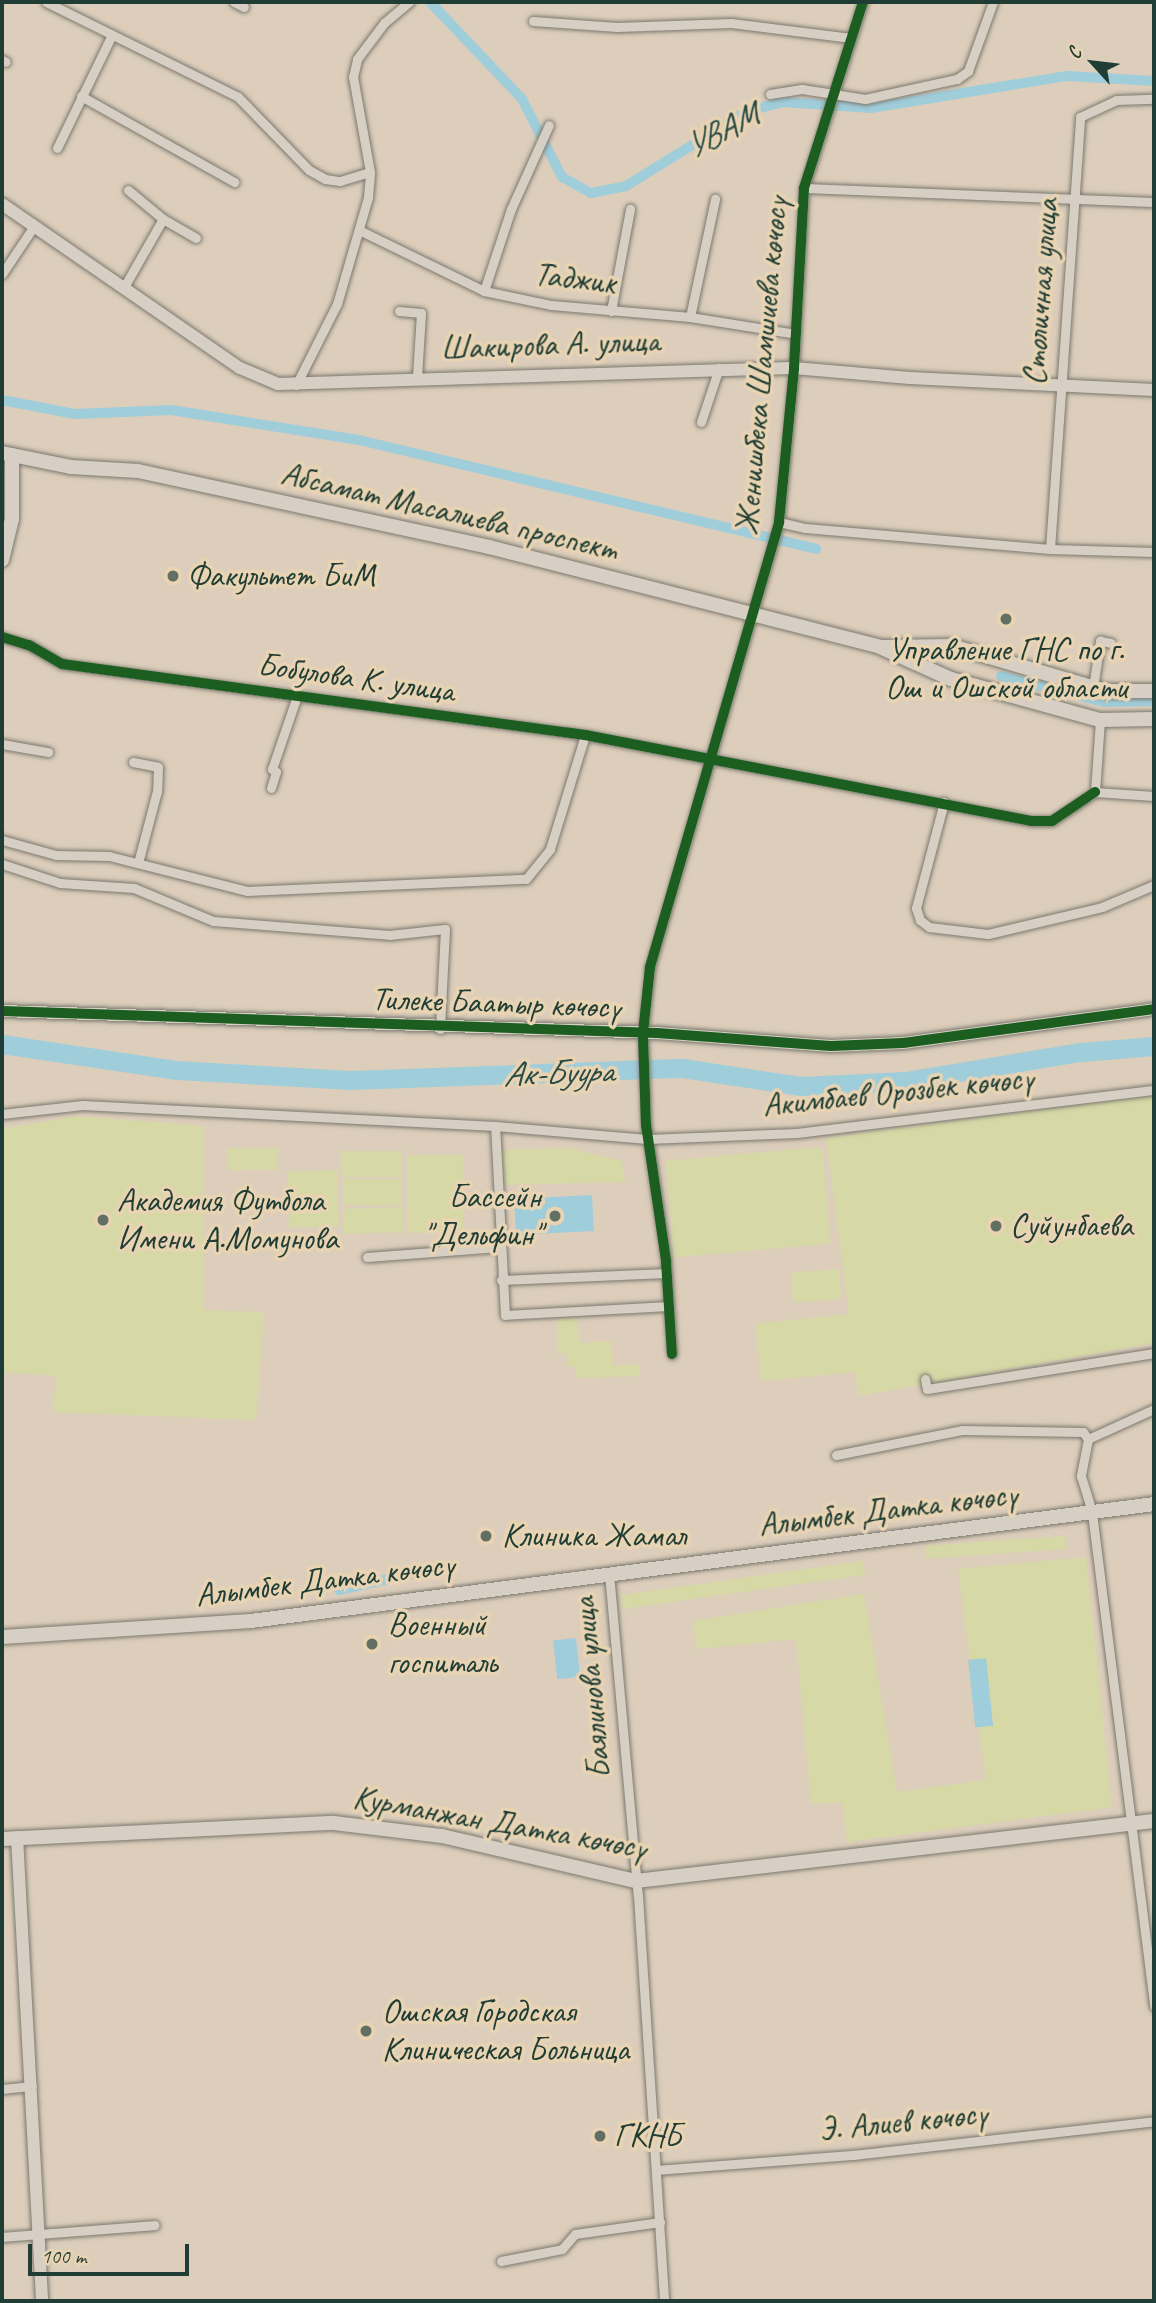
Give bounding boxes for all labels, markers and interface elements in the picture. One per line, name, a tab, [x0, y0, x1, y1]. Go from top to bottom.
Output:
north arrow	[1058, 28, 1128, 98]
text: С	[1061, 44, 1087, 63]
water label: УВАМ	[677, 94, 765, 168]
street label: Женишбека Шамшиева көчөсү	[727, 193, 797, 539]
street label: Столичная улица	[1015, 196, 1067, 388]
street label: Таджик	[532, 254, 618, 304]
street label: Шакирова А. улица	[440, 321, 660, 369]
street label: Абсамат Масалиева проспект	[280, 455, 618, 569]
place label: Факультет БиМ	[187, 556, 375, 596]
marker: Факультет БиМ	[165, 568, 181, 584]
marker: Управление ГНС по г. Ош и Ошской области	[998, 611, 1014, 627]
place label: Управление ГНС по г. Ош и Ошской области	[885, 630, 1127, 708]
street label: Бобулова К. улица	[255, 645, 457, 711]
street label: Тилеке Баатыр көчөсү	[372, 979, 620, 1027]
water label: Ак-Буура	[502, 1050, 614, 1096]
street label: Акимбаев Орозбек көчөсү	[760, 1058, 1036, 1126]
place label: Бассейн "Дельфин"	[423, 1177, 541, 1255]
place label: Академия Футбола Имени А.Момунова	[117, 1181, 338, 1259]
place label: Суйунбаева	[1010, 1206, 1133, 1246]
marker: Бассейн "Дельфин"	[547, 1208, 563, 1224]
marker: Академия Футбола Имени А.Момунова	[95, 1212, 111, 1228]
marker: Суйунбаева	[988, 1218, 1004, 1234]
street label: Алымбек Датка көчөсү	[756, 1474, 1020, 1546]
place label: Клиника Жамал	[502, 1516, 686, 1556]
marker: Клиника Жамал	[476, 1526, 496, 1546]
street label: Алымбек Датка көчөсү	[193, 1544, 457, 1616]
street label: Баялинова улица	[564, 1594, 620, 1782]
place label: Военный госпиталь	[388, 1605, 497, 1683]
marker: Военный госпиталь	[362, 1634, 382, 1654]
street label: Курманжан Датка көчөсү	[351, 1778, 649, 1868]
place label: Ошская Городская Клиническая Больница	[382, 1992, 632, 2070]
marker: Ошская Городская Клиническая Больница	[356, 2021, 376, 2041]
street label: Э. Алиев көчөсү	[817, 2093, 989, 2151]
place label: ГКНБ	[614, 2116, 681, 2156]
marker: ГКНБ	[592, 2128, 608, 2144]
scale bar	[32, 2230, 192, 2274]
text: 100 m	[41, 2243, 86, 2269]

